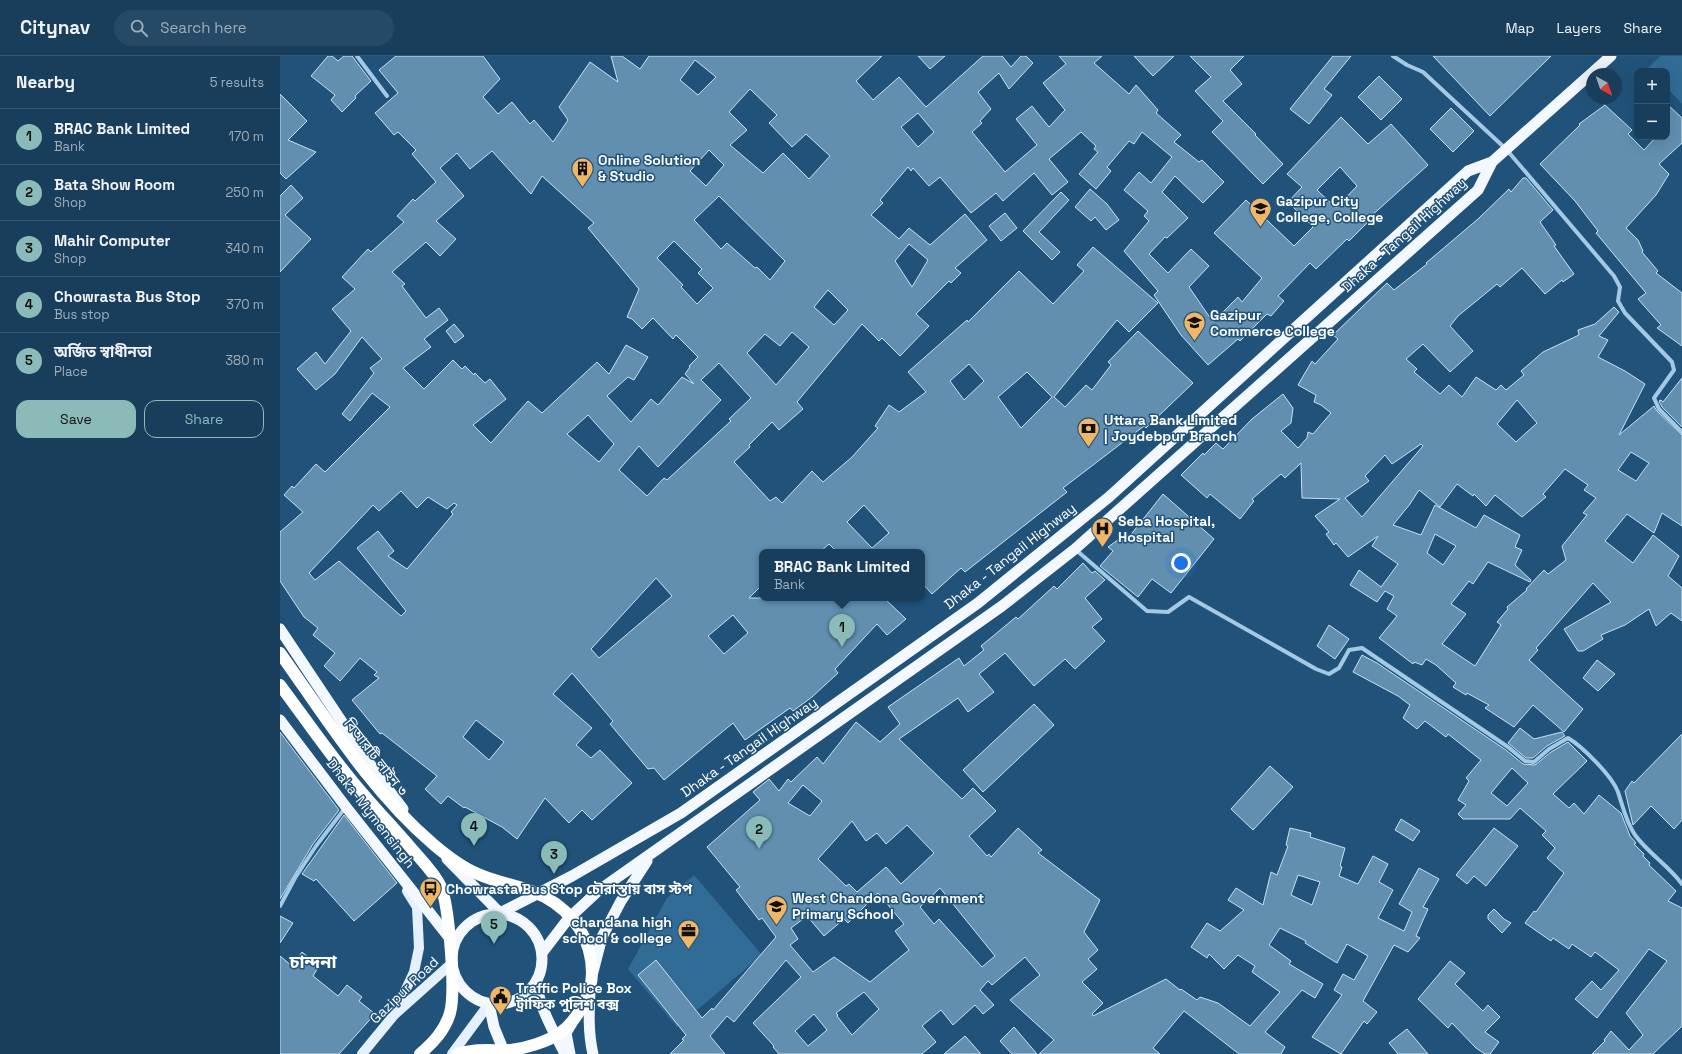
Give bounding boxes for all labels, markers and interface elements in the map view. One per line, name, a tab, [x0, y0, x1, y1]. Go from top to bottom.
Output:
search box	[114, 10, 394, 46]
text: Citynav	[20, 15, 90, 40]
icon: search	[128, 17, 150, 39]
text: Search here	[160, 18, 247, 37]
text: Map	[1505, 19, 1535, 37]
text: Layers	[1557, 19, 1601, 37]
text: Share	[1623, 19, 1662, 37]
north arrow	[1586, 68, 1622, 104]
map controls	[1634, 68, 1670, 140]
button: +	[1634, 68, 1670, 104]
text: Nearby	[16, 71, 75, 93]
text: 5 results	[210, 74, 264, 91]
button: −	[1634, 104, 1670, 140]
text: BRAC Bank Limited	[54, 119, 190, 138]
text: 1	[26, 128, 32, 145]
text: 170 m	[228, 128, 264, 145]
text: Bank	[54, 138, 85, 155]
place label: Online Solution & Studio	[598, 151, 701, 185]
building icon: Online Solution & Studio	[570, 155, 596, 188]
street label: Dhaka - Tangail Highway	[1338, 174, 1470, 296]
text: Bata Show Room	[54, 175, 175, 194]
text: 2	[25, 184, 33, 201]
text: 250 m	[226, 184, 264, 201]
place label: Gazipur City College, College	[1276, 192, 1383, 226]
text: Shop	[54, 194, 86, 211]
school or university icon: Gazipur City College, College	[1247, 196, 1273, 229]
text: Mahir Computer	[54, 231, 171, 250]
text: 3	[25, 240, 33, 257]
text: 340 m	[225, 240, 264, 257]
text: Shop	[54, 250, 86, 267]
text: Chowrasta Bus Stop	[54, 287, 201, 306]
text: 4	[25, 296, 33, 313]
text: 370 m	[226, 296, 264, 313]
text: Bus stop	[54, 306, 110, 323]
place label: Gazipur Commerce College	[1210, 306, 1335, 340]
school or university icon: Gazipur Commerce College	[1182, 310, 1208, 343]
text: অর্জিত স্বাধীনতা	[54, 342, 152, 361]
text: 5	[25, 352, 33, 369]
text: 380 m	[225, 352, 264, 369]
text: Place	[54, 363, 88, 380]
button: Save	[16, 400, 136, 438]
button: Share	[144, 400, 264, 438]
place label: Uttara Bank Limited | Joydebpur Branch	[1104, 411, 1237, 445]
bank icon: Uttara Bank Limited | Joydebpur Branch	[1075, 415, 1101, 448]
street label: Dhaka - Tangail Highway	[940, 499, 1080, 613]
place label: Seba Hospital, Hospital	[1118, 512, 1215, 546]
hospital icon: Seba Hospital, Hospital	[1090, 516, 1116, 549]
popup	[759, 549, 925, 601]
your location	[1171, 553, 1191, 573]
text: BRAC Bank Limited	[774, 557, 910, 576]
text: Bank	[774, 576, 805, 593]
pin: 1	[829, 614, 855, 647]
street label: Dhaka - Tangail Highway	[677, 693, 821, 801]
street label: বিআরটি লাইন ৩	[340, 714, 412, 799]
street label: Dhaka-Mymensingh	[323, 755, 419, 871]
pin: 4	[461, 813, 487, 846]
pin: 2	[746, 816, 772, 849]
pin: 3	[541, 841, 567, 874]
bus stop icon: Chowrasta Bus Stop চৌরাস্তায় বাস স্টপ	[418, 876, 444, 909]
place label: Chowrasta Bus Stop চৌরাস্তায় বাস স্টপ	[446, 880, 693, 898]
place label: West Chandona Government Primary School	[792, 889, 984, 923]
school or university icon: West Chandona Government Primary School	[763, 893, 789, 926]
pin: 5	[481, 911, 507, 944]
place label: chandana high school & college	[562, 913, 672, 947]
office icon: chandana high school & college	[675, 917, 701, 950]
district label: চান্দনা	[288, 950, 338, 973]
street label: Gazipur Road	[366, 953, 442, 1027]
place label: Traffic Police Box ট্রাফিক পুলিশ বক্স	[515, 979, 632, 1013]
public building icon: Traffic Police Box ট্রাফিক পুলিশ বক্স	[487, 983, 513, 1016]

